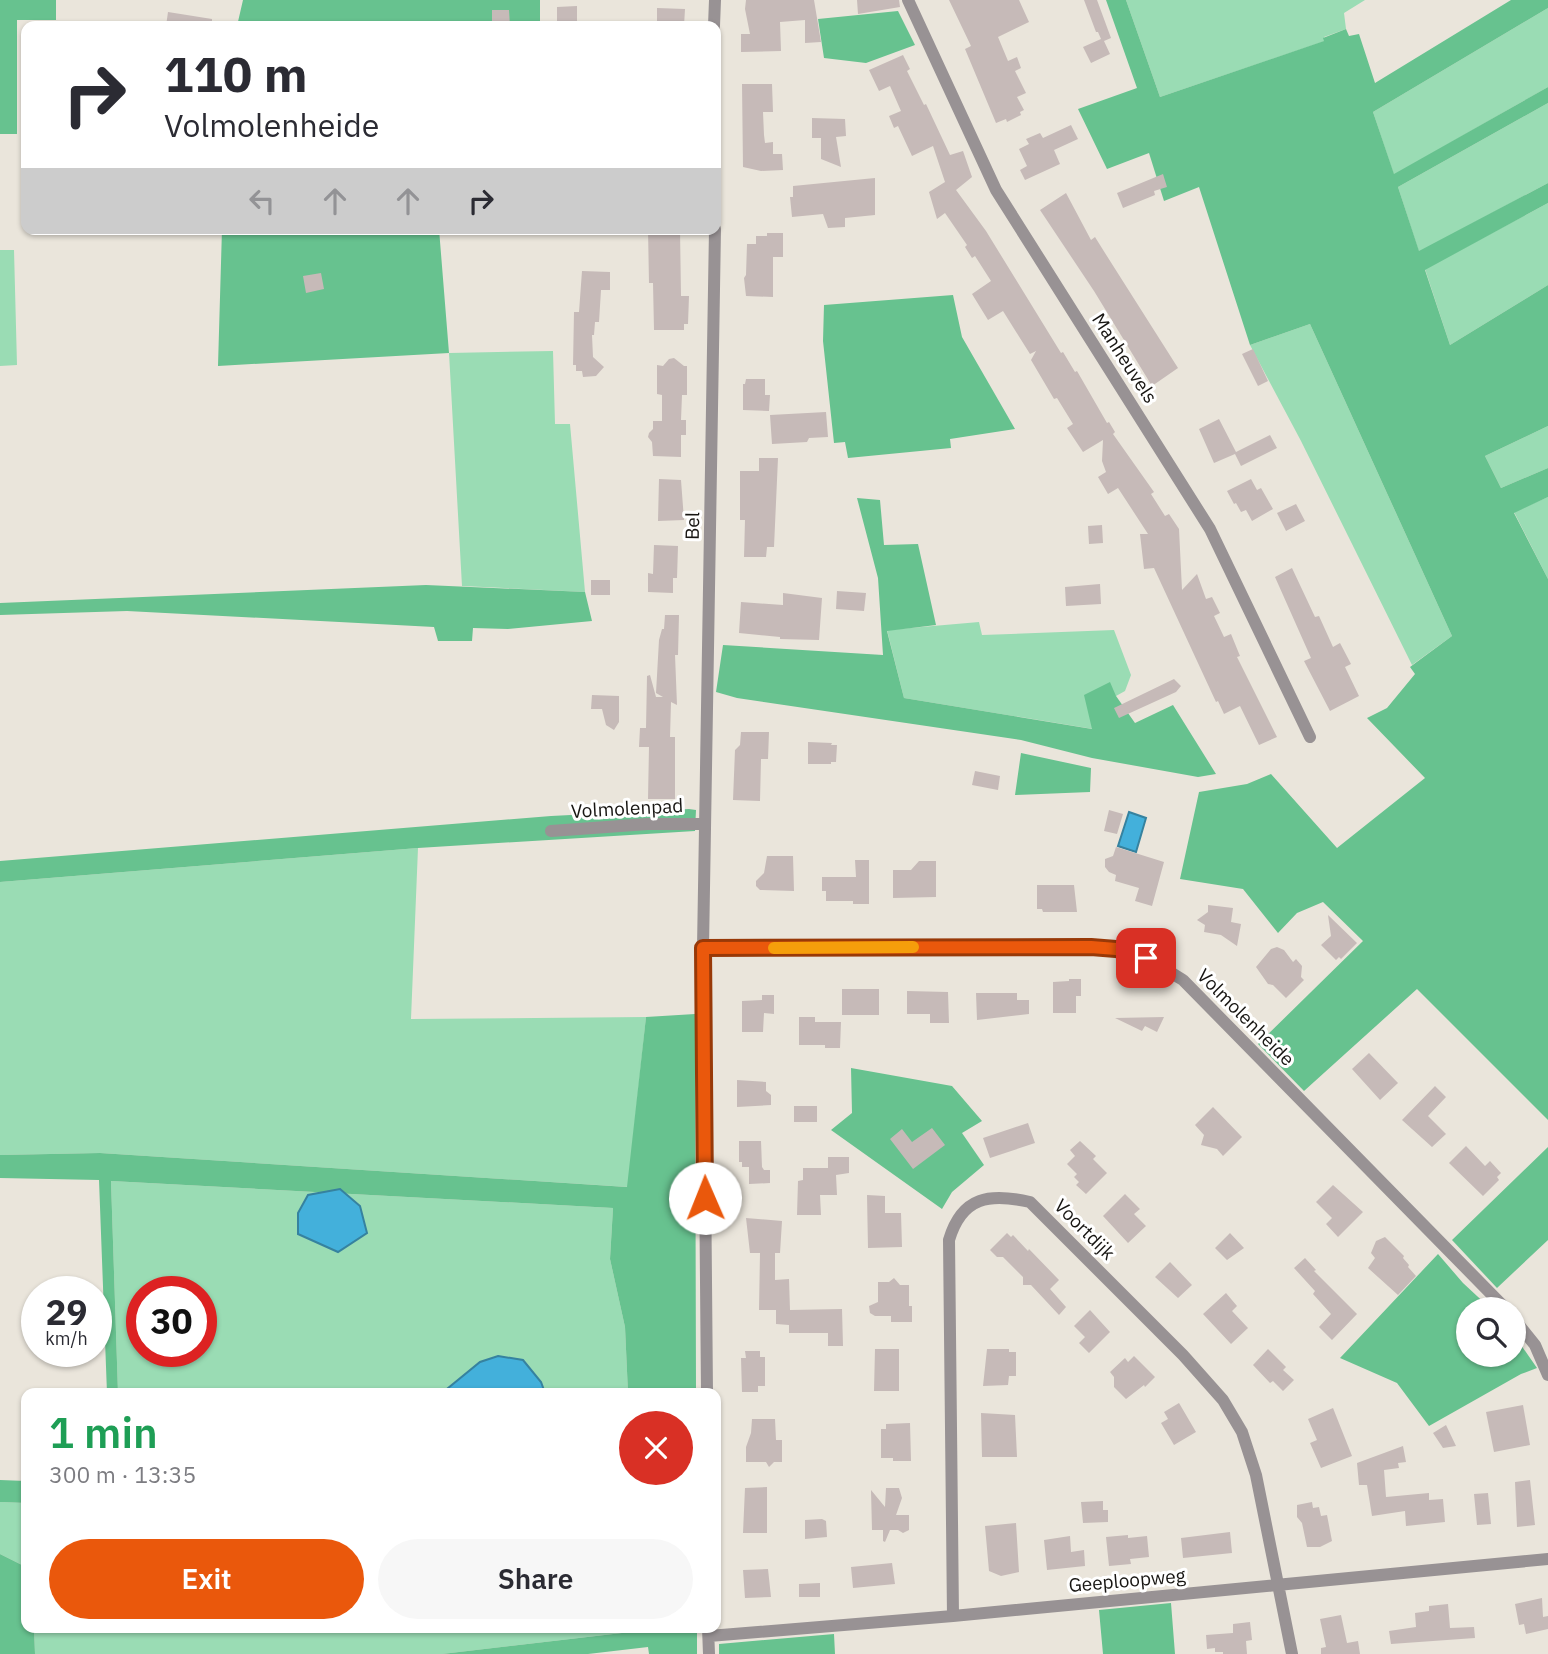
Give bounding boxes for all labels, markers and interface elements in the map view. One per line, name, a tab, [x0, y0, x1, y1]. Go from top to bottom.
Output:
text: 110 m	[164, 42, 308, 105]
icon: right	[49, 49, 140, 140]
text: Volmolenheide	[164, 104, 379, 146]
icon: left	[243, 182, 281, 220]
icon: ahead	[316, 182, 354, 220]
icon: ahead	[389, 182, 427, 220]
icon: right	[462, 182, 500, 220]
street label: Manheuvels	[1087, 309, 1163, 407]
street label: Bel	[680, 512, 704, 540]
street label: Volmolenpad	[570, 793, 684, 823]
pin	[1116, 928, 1176, 988]
icon: arrive	[1127, 939, 1165, 977]
street label: Volmolenheide	[1192, 963, 1300, 1071]
position arrow	[668, 1161, 742, 1235]
street label: Voortdijk	[1049, 1193, 1121, 1265]
speed limit sign: 30	[126, 1276, 217, 1367]
text: 29	[45, 1289, 88, 1335]
map controls	[1456, 1297, 1526, 1367]
button: search	[1456, 1297, 1526, 1367]
text: km/h	[45, 1327, 88, 1350]
text: 1 min	[49, 1405, 158, 1460]
button: close	[619, 1411, 693, 1485]
text: 300 m · 13:35	[49, 1459, 196, 1489]
button: Exit	[49, 1539, 364, 1619]
button: Share	[378, 1539, 693, 1619]
street label: Geeploopweg	[1067, 1563, 1187, 1597]

